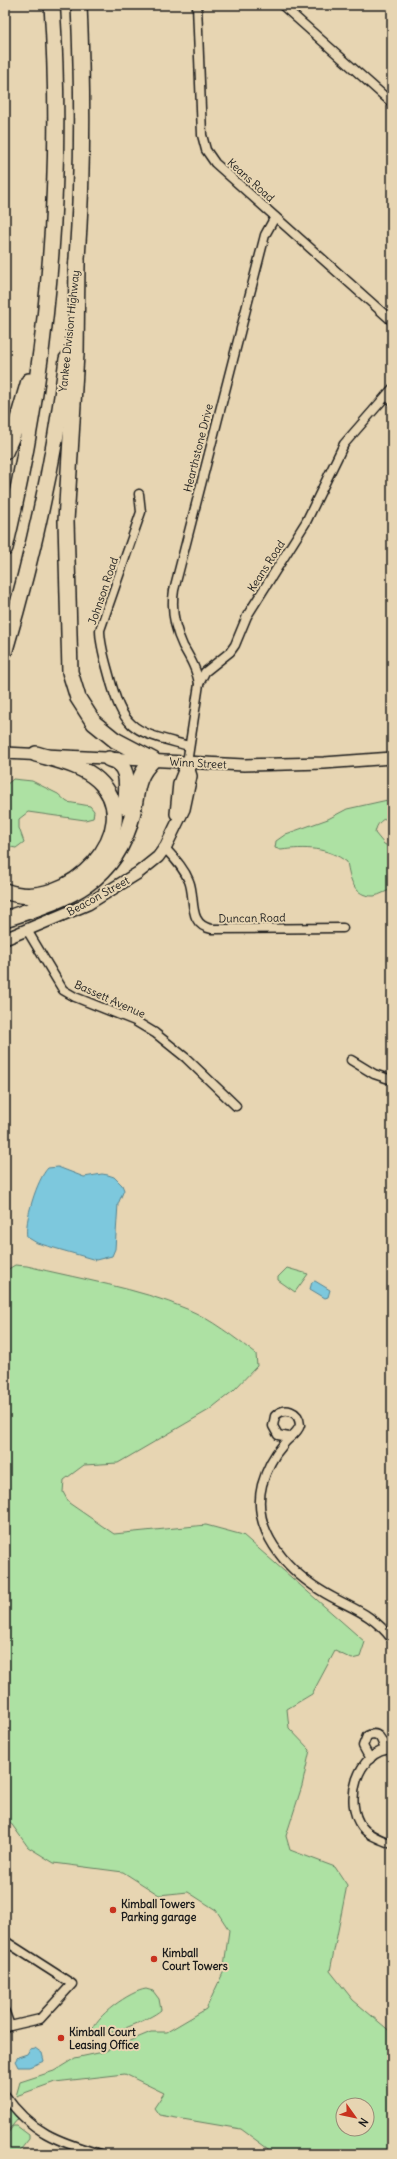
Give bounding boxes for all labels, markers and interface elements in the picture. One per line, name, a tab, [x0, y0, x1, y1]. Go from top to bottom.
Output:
street label: Keans Road	[225, 155, 278, 205]
street label: Yankee Division Highway	[56, 269, 82, 393]
street label: Hearthstone Drive	[180, 402, 216, 494]
street label: Keans Road	[244, 537, 288, 594]
street label: Johnson Road	[85, 555, 121, 627]
street label: Winn Street	[169, 755, 227, 772]
street label: Beacon Street	[64, 873, 132, 919]
street label: Duncan Road	[218, 910, 286, 926]
street label: Bassett Avenue	[72, 977, 148, 1021]
place label: Kimball Towers Parking garage	[121, 1897, 196, 1925]
marker: Kimball Towers Parking garage	[108, 1905, 118, 1915]
place label: Kimball Court Towers	[162, 1946, 228, 1973]
marker: Kimball Court Towers	[149, 1954, 159, 1964]
place label: Kimball Court Leasing Office	[69, 2025, 139, 2053]
marker: Kimball Court Leasing Office	[56, 2033, 66, 2043]
north arrow	[335, 2097, 375, 2137]
text: N	[355, 2115, 371, 2129]

